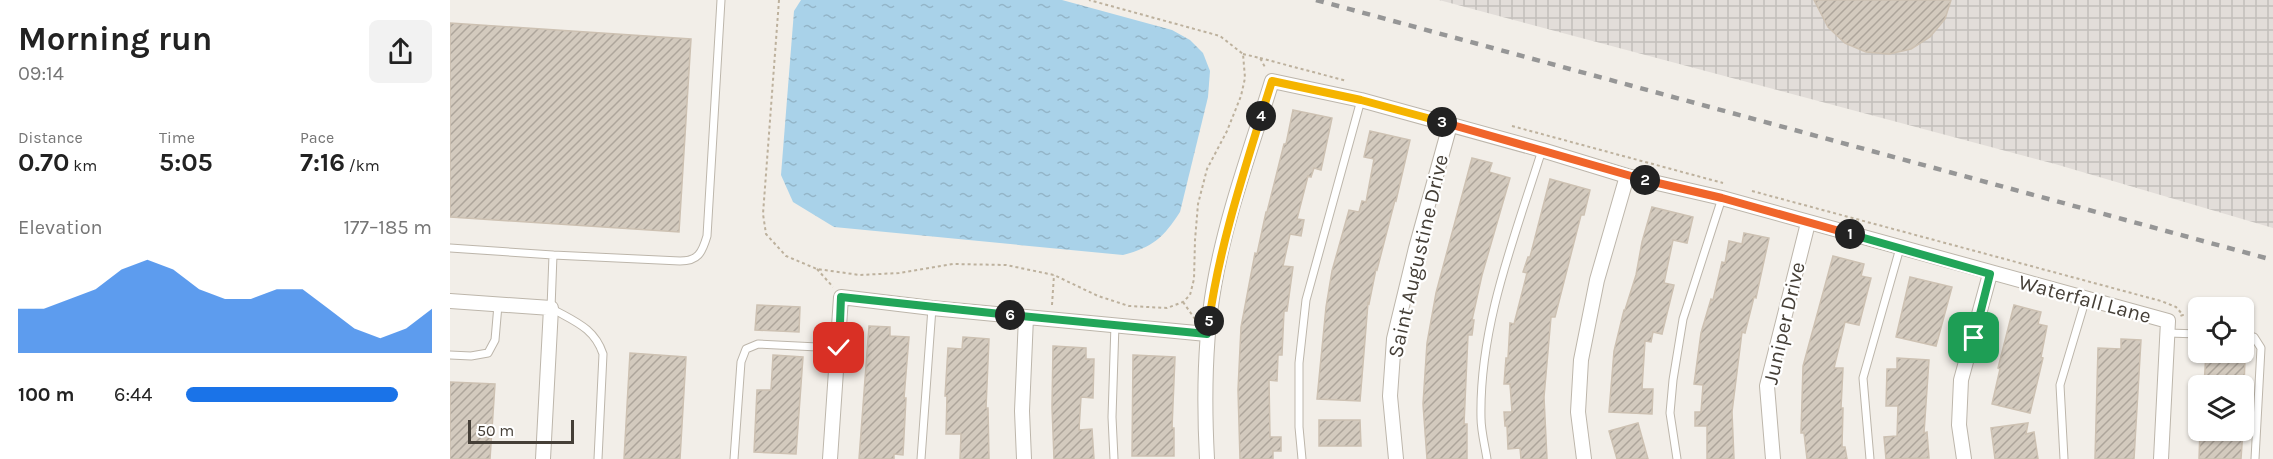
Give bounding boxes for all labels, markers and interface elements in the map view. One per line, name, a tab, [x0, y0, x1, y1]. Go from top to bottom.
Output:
text: Morning run	[18, 20, 212, 58]
button: share	[369, 20, 432, 83]
text: 09:14	[18, 62, 64, 85]
pin: 4	[1246, 101, 1276, 131]
text: 4	[1256, 106, 1266, 125]
pin: 3	[1427, 107, 1457, 137]
text: 3	[1437, 112, 1447, 131]
text: Distance	[18, 128, 83, 147]
text: Time	[159, 128, 195, 147]
text: Pace	[300, 128, 334, 147]
text: 0.70	[18, 147, 69, 178]
text: 5:05	[159, 147, 213, 178]
text: 7:16	[300, 147, 345, 178]
street label: Saint Augustine Drive	[1383, 152, 1453, 360]
text: km	[69, 156, 97, 175]
text: /km	[345, 156, 380, 175]
pin: 2	[1630, 165, 1660, 195]
text: 2	[1640, 170, 1650, 189]
text: Elevation	[18, 216, 103, 239]
text: 177–185 m	[344, 216, 432, 239]
pin: 1	[1835, 219, 1865, 249]
text: 1	[1847, 224, 1853, 243]
street label: Juniper Drive	[1758, 259, 1810, 387]
street label: Waterfall Lane	[2016, 270, 2154, 328]
map controls	[2188, 297, 2254, 441]
button: locate	[2188, 297, 2254, 363]
pin: 6	[995, 300, 1025, 330]
text: 6	[1005, 305, 1015, 324]
pin: 5	[1194, 306, 1224, 336]
text: 5	[1204, 311, 1214, 330]
pin	[1948, 312, 1999, 363]
icon: arrive	[1957, 321, 1990, 354]
pin	[813, 322, 864, 373]
icon: check	[822, 331, 855, 364]
button: layers	[2188, 375, 2254, 441]
text: 100 m	[18, 383, 74, 406]
text: 6:44	[114, 383, 152, 406]
scale bar	[468, 417, 574, 444]
text: 50 m	[477, 421, 514, 440]

